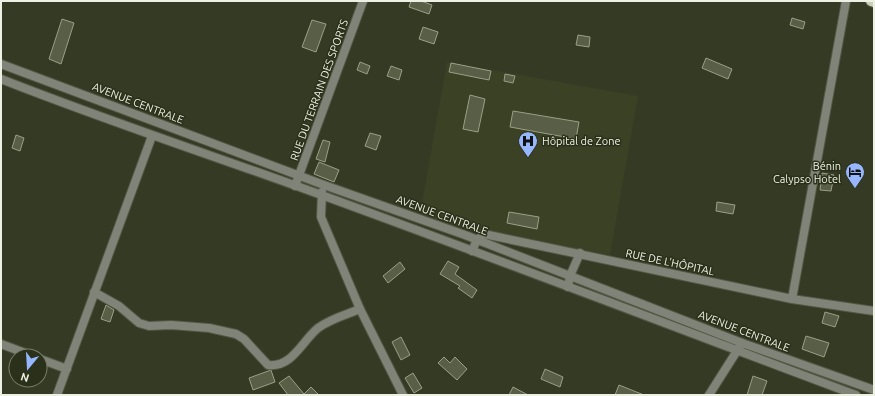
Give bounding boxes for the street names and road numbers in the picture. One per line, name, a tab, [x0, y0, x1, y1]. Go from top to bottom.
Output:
street label: RUE DU TERRAIN DES SPORTS	[288, 18, 350, 162]
street label: AVENUE CENTRALE	[91, 80, 185, 126]
street label: AVENUE CENTRALE	[394, 193, 490, 237]
street label: RUE DE L'HÔPITAL	[625, 246, 716, 277]
street label: AVENUE CENTRALE	[697, 308, 791, 354]

